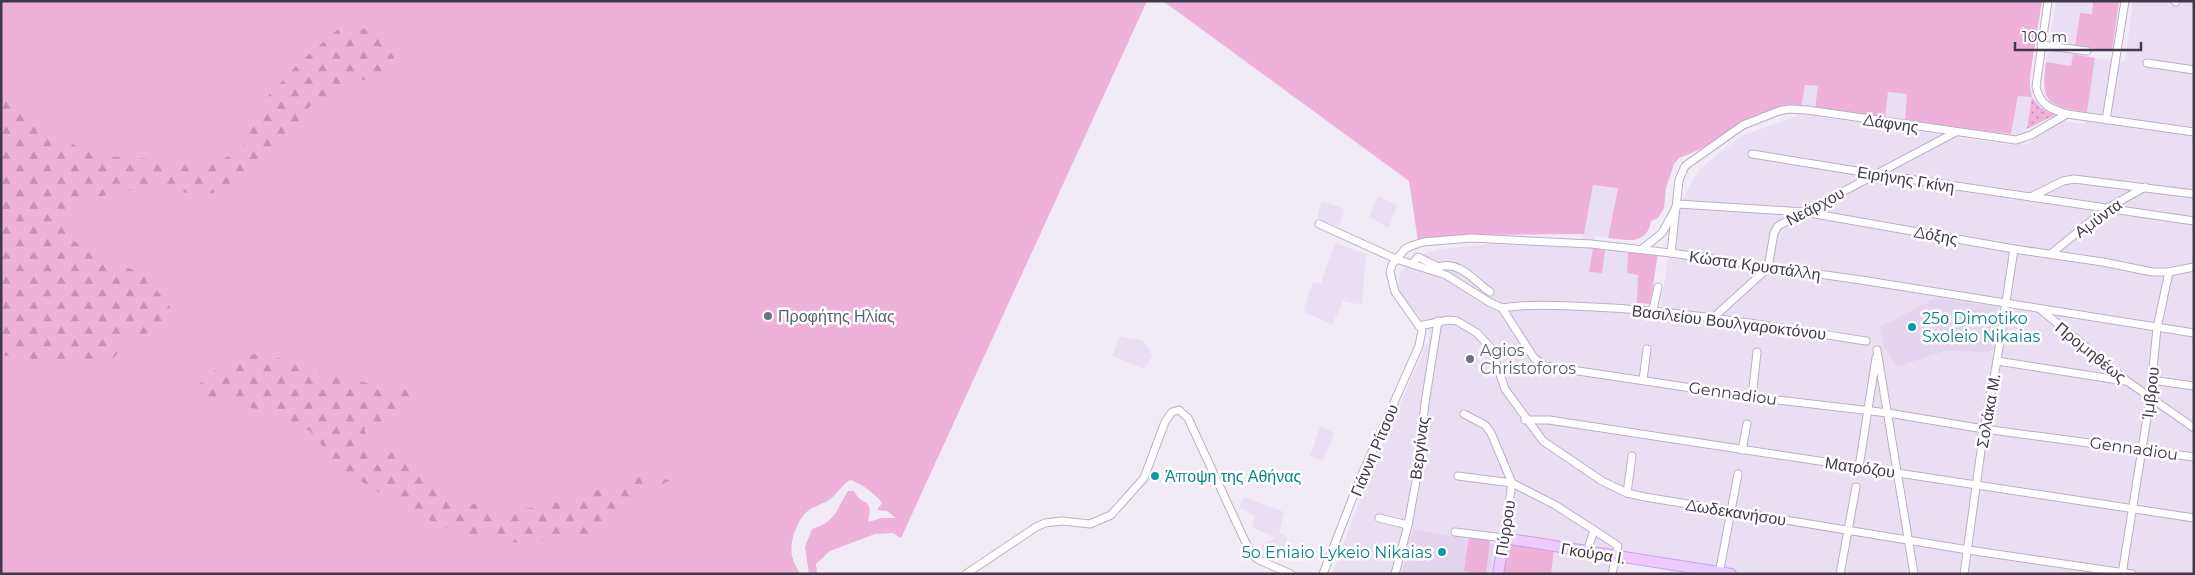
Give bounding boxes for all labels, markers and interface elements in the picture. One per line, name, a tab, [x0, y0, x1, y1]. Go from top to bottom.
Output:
scale bar	[2015, 20, 2141, 52]
text: 100 m	[2022, 27, 2067, 46]
street label: Δάφνης	[1862, 110, 1920, 137]
street label: Ειρήνης Γκίνη	[1856, 162, 1956, 197]
street label: Νεάρχου	[1783, 183, 1848, 230]
street label: Αμύντα	[2071, 195, 2126, 242]
street label: Δόξης	[1913, 222, 1960, 249]
street label: Κώστα Κρυστάλλη	[1688, 247, 1822, 284]
street label: Βασιλείου Βουλγαροκτόνου	[1631, 301, 1827, 344]
place label: Προφήτης Ηλίας	[778, 307, 895, 326]
place label: 25ο Dimotiko Sxoleio Nikaias	[1922, 309, 2040, 346]
marker: Προφήτης Ηλίας	[762, 310, 774, 322]
street label: Προμηθέως	[2051, 318, 2130, 387]
marker: 25ο Dimotiko Sxoleio Nikaias	[1906, 321, 1918, 333]
place label: Agios Christoforos	[1480, 341, 1576, 378]
marker: Agios Christoforos	[1464, 353, 1476, 365]
street label: Ίμβρου	[2138, 366, 2163, 421]
street label: Σολάκα Μ.	[1973, 373, 2004, 450]
street label: Gennadiou	[1688, 378, 1778, 409]
street label: Γιάννη Ρίτσου	[1347, 401, 1402, 499]
street label: Βεργίνας	[1406, 415, 1433, 481]
street label: Gennadiou	[2089, 433, 2179, 464]
street label: Ματρόζου	[1824, 453, 1896, 482]
place label: Άποψη της Αθήνας	[1165, 467, 1301, 486]
marker: Άποψη της Αθήνας	[1149, 470, 1161, 482]
street label: Δωδεκανήσου	[1684, 495, 1788, 530]
street label: Πύρρου	[1492, 499, 1519, 557]
street label: Γκούρα Ι.	[1560, 539, 1626, 568]
place label: 5o Eniaio Lykeio Nikaias	[1242, 543, 1432, 562]
marker: 5o Eniaio Lykeio Nikaias	[1436, 546, 1448, 558]

